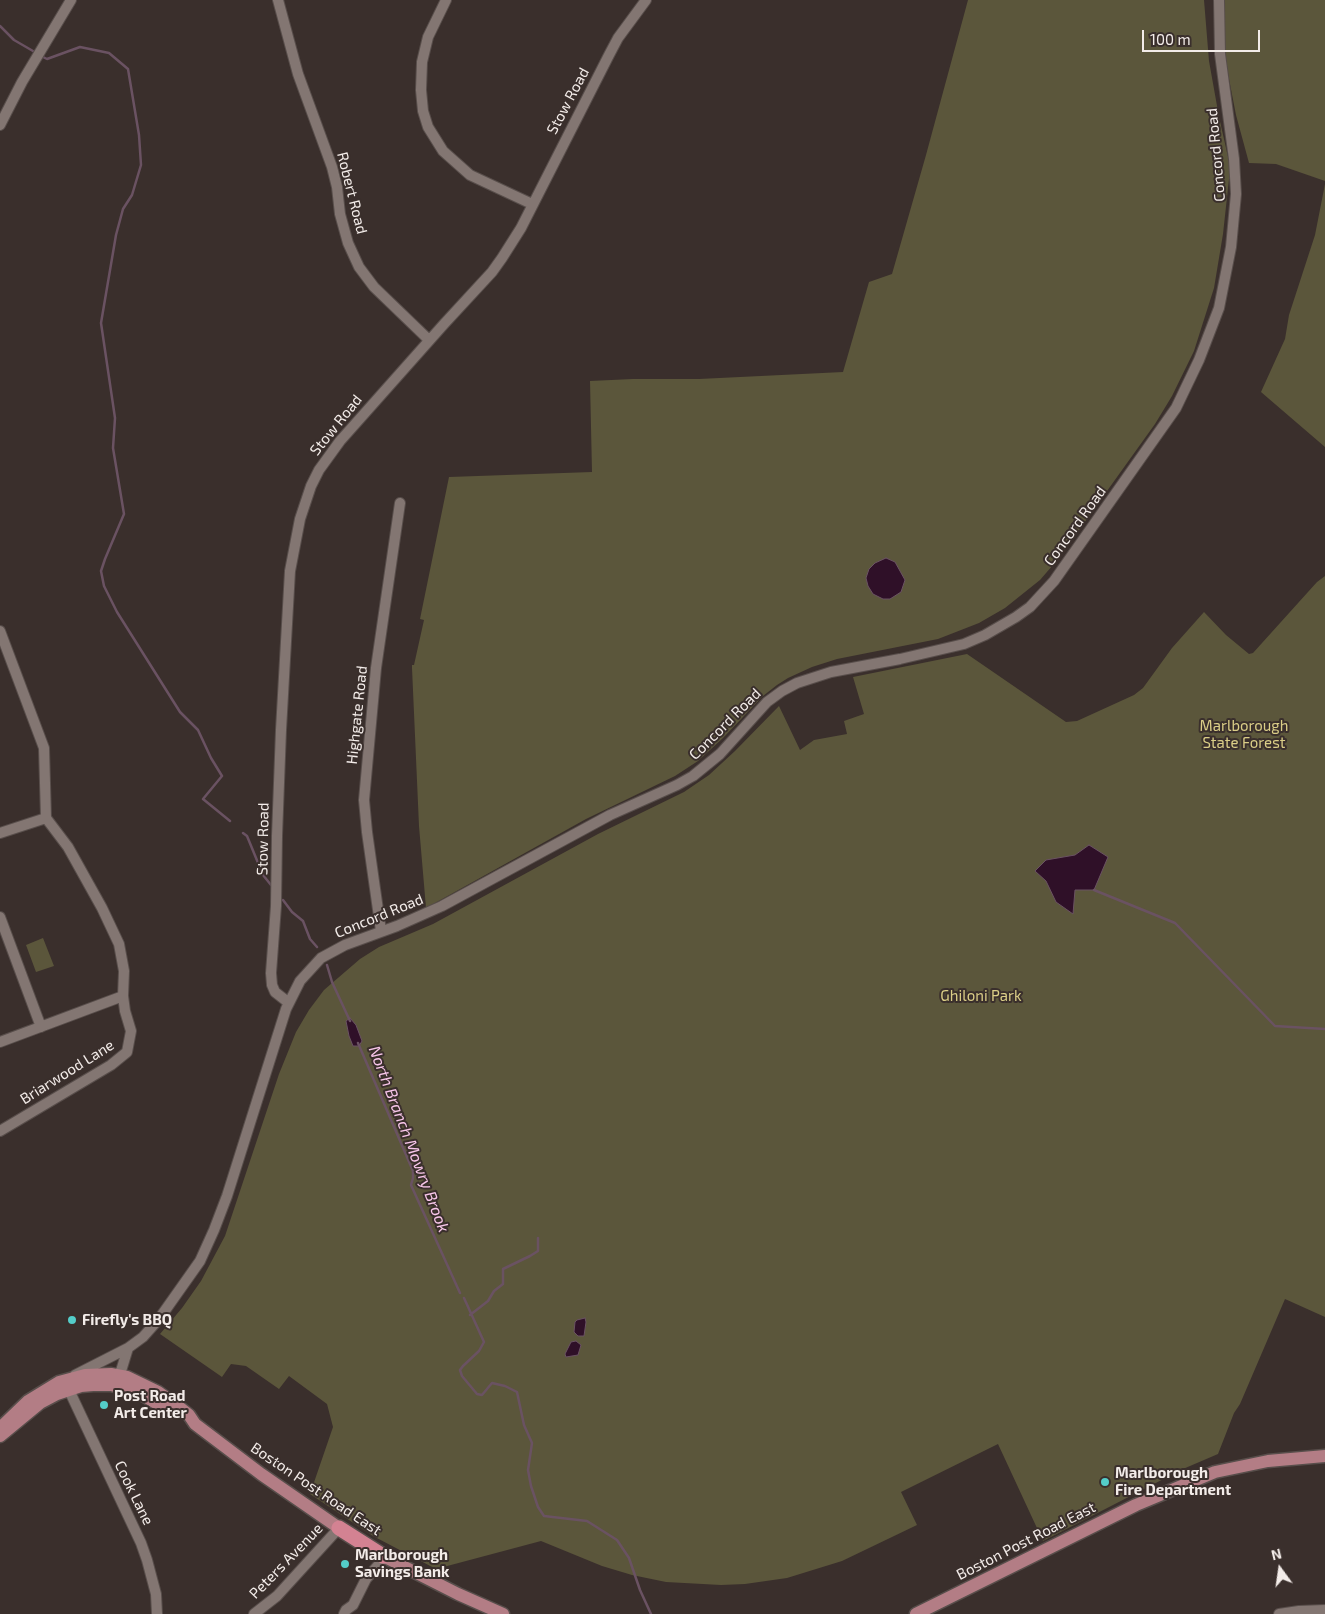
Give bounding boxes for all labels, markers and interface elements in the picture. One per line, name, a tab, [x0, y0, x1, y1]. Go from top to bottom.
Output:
scale bar	[1145, 20, 1262, 52]
text: 100 m	[1150, 30, 1191, 48]
street label: Stow Road	[543, 65, 593, 137]
street label: Concord Road	[1203, 107, 1229, 203]
street label: Robert Road	[333, 150, 371, 236]
street label: Stow Road	[306, 391, 366, 459]
street label: Concord Road	[1040, 483, 1110, 569]
street label: Highgate Road	[343, 665, 371, 765]
street label: Concord Road	[685, 684, 765, 764]
park label: Marlborough State Forest	[1200, 717, 1288, 752]
street label: Stow Road	[253, 802, 273, 876]
street label: Concord Road	[332, 890, 426, 942]
park label: Ghiloni Park	[940, 987, 1022, 1005]
street label: Briarwood Lane	[17, 1036, 117, 1108]
water label: North Branch Mowry Brook	[365, 1043, 453, 1235]
place label: Firefly's BBQ	[82, 1311, 172, 1329]
marker: Firefly's BBQ	[66, 1314, 78, 1326]
place label: Post Road Art Center	[114, 1387, 187, 1422]
marker: Post Road Art Center	[98, 1399, 110, 1411]
street label: Boston Post Road East	[247, 1439, 385, 1539]
street label: Cook Lane	[111, 1458, 157, 1528]
place label: Marlborough Fire Department	[1115, 1464, 1231, 1499]
marker: Marlborough Fire Department	[1099, 1476, 1111, 1488]
street label: Boston Post Road East	[954, 1498, 1098, 1584]
street label: Peters Avenue	[246, 1520, 326, 1602]
north arrow	[1255, 1544, 1305, 1594]
text: N	[1269, 1544, 1283, 1563]
place label: Marlborough Savings Bank	[355, 1546, 449, 1581]
marker: Marlborough Savings Bank	[339, 1558, 351, 1570]

